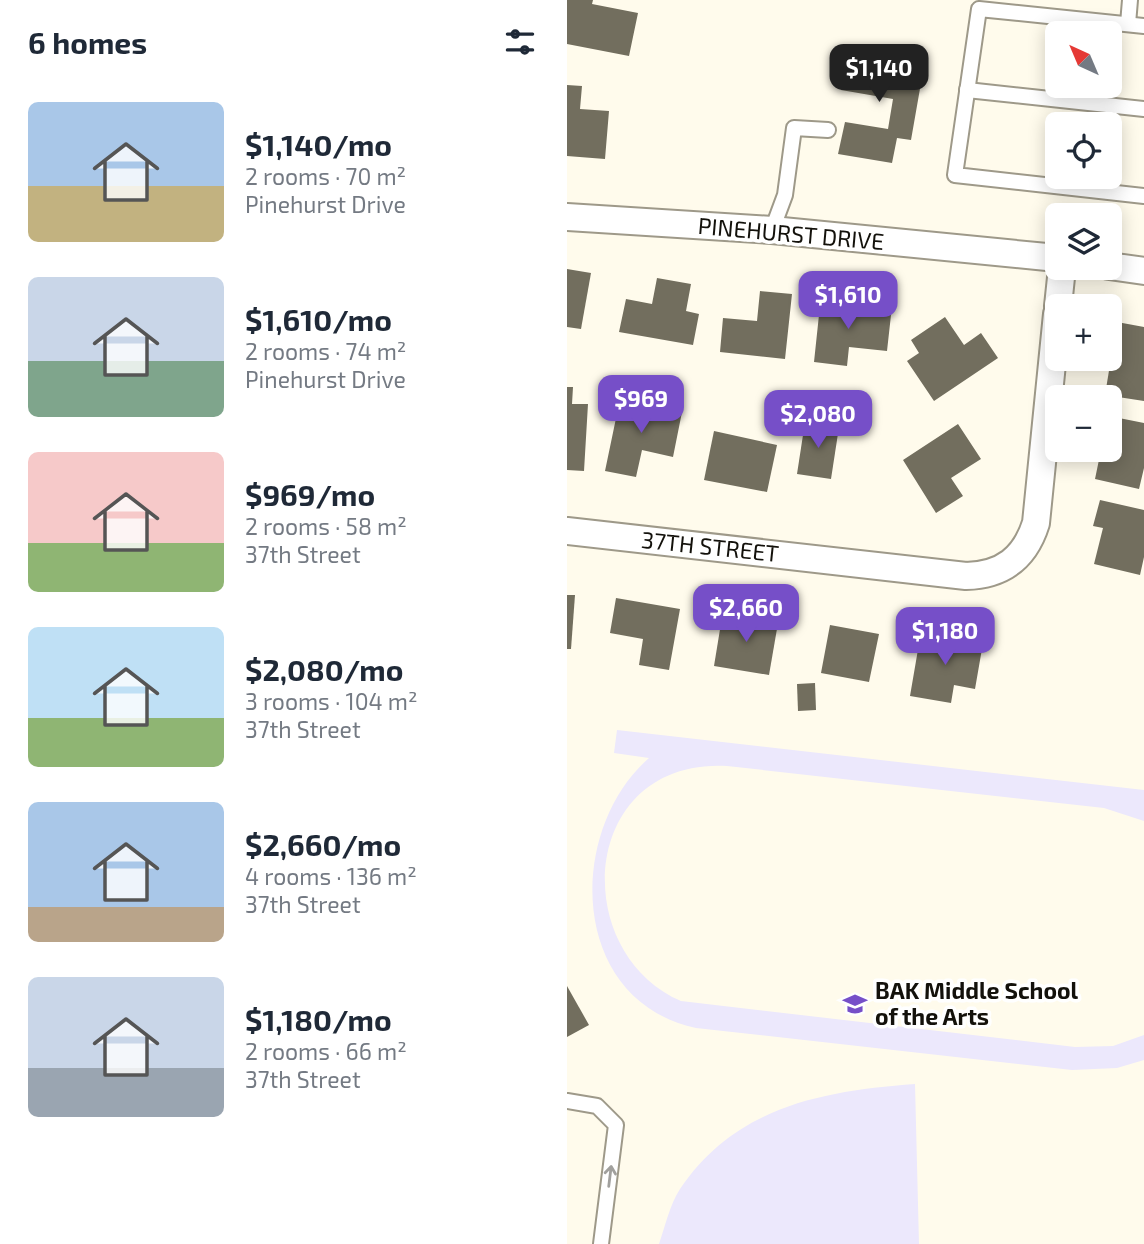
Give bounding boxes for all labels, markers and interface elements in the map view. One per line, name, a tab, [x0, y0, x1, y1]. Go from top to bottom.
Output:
north arrow	[1045, 21, 1122, 98]
map controls	[1045, 21, 1122, 462]
icon: filters	[501, 23, 539, 61]
text: 6 homes	[28, 24, 147, 60]
pin: $1,140	[822, 44, 936, 104]
text: $1,140	[846, 53, 912, 81]
button: locate	[1045, 112, 1122, 189]
text: $1,140/mo	[245, 126, 392, 162]
icon: home	[84, 130, 168, 214]
text: 2 rooms · 70 m²	[245, 162, 406, 190]
text: Pinehurst Drive	[245, 190, 406, 218]
button: layers	[1045, 203, 1122, 280]
street label: PINEHURST DRIVE	[697, 211, 885, 255]
pin: $1,610	[791, 272, 905, 331]
text: $1,610	[815, 280, 881, 308]
button: +	[1045, 294, 1122, 371]
text: $1,610/mo	[245, 301, 392, 337]
icon: home	[84, 305, 168, 389]
text: 2 rooms · 74 m²	[245, 337, 406, 365]
text: Pinehurst Drive	[245, 365, 406, 393]
pin: $969	[600, 376, 682, 435]
text: $969	[614, 384, 668, 412]
button: −	[1045, 385, 1122, 462]
pin: $2,080	[761, 391, 875, 450]
text: $2,080	[780, 399, 856, 427]
text: $969/mo	[245, 476, 375, 512]
icon: home	[84, 480, 168, 564]
text: 2 rooms · 58 m²	[245, 512, 407, 540]
street label: 37TH STREET	[640, 525, 780, 567]
text: 37th Street	[245, 540, 361, 568]
pin: $2,660	[689, 584, 803, 644]
text: $2,660	[709, 593, 783, 621]
pin: $1,180	[888, 608, 1002, 667]
text: $1,180	[912, 616, 978, 644]
text: $2,080/mo	[245, 651, 403, 687]
icon: home	[84, 655, 168, 739]
text: 3 rooms · 104 m²	[245, 687, 417, 715]
text: 37th Street	[245, 715, 361, 743]
text: $2,660/mo	[245, 826, 401, 862]
icon: home	[84, 830, 168, 914]
text: 4 rooms · 136 m²	[245, 862, 417, 890]
text: 37th Street	[245, 890, 361, 918]
place label: BAK Middle School of the Arts	[875, 976, 1079, 1030]
school or university icon: BAK Middle School of the Arts	[841, 990, 869, 1018]
text: $1,180/mo	[245, 1001, 392, 1037]
icon: home	[84, 1005, 168, 1089]
text: 2 rooms · 66 m²	[245, 1037, 407, 1065]
text: 37th Street	[245, 1065, 361, 1093]
one-way arrow	[603, 1165, 616, 1188]

